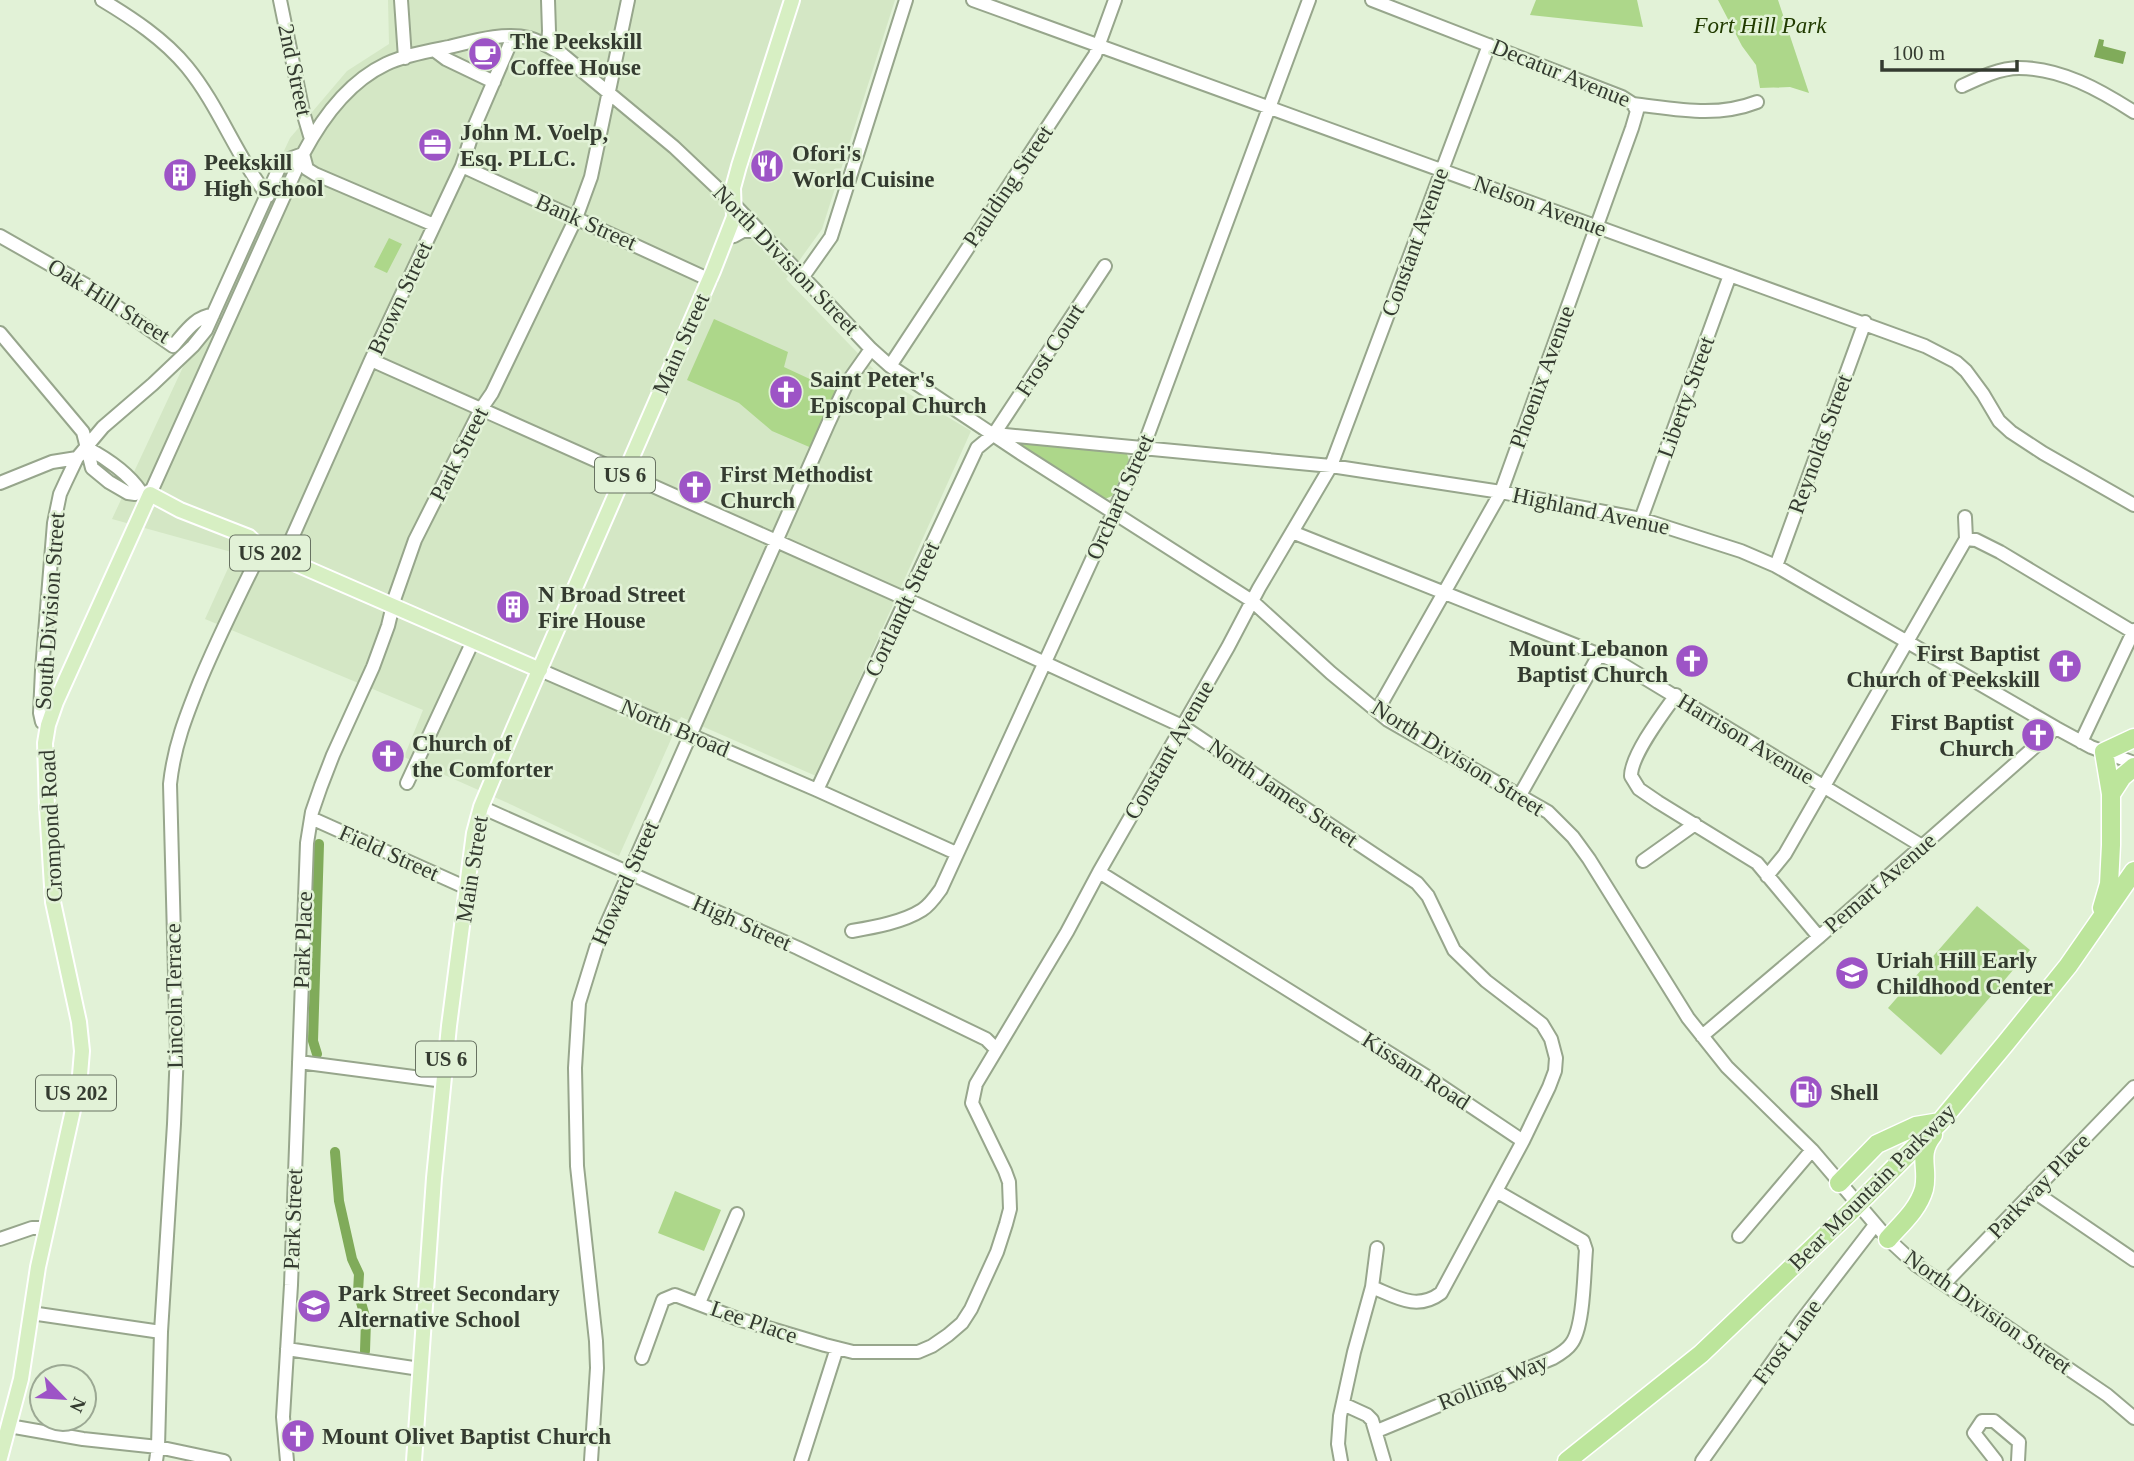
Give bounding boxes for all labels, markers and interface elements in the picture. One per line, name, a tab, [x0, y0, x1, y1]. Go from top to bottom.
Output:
park label: Fort Hill Park	[1693, 13, 1827, 38]
street label: 2nd Street	[273, 21, 317, 119]
scale bar	[1882, 28, 2017, 72]
place label: The Peekskill Coffee House	[510, 29, 642, 80]
street label: Decatur Avenue	[1488, 34, 1634, 112]
cafe icon: The Peekskill Coffee House	[466, 35, 504, 73]
text: 100 m	[1892, 41, 1945, 65]
place label: John M. Voelp, Esq. PLLC.	[460, 120, 608, 171]
street label: Paulding Street	[958, 120, 1058, 252]
office icon: John M. Voelp, Esq. PLLC.	[416, 126, 454, 164]
place label: Ofori's World Cuisine	[792, 141, 935, 192]
restaurant icon: Ofori's World Cuisine	[748, 147, 786, 185]
place label: Peekskill High School	[204, 150, 324, 201]
building icon: Peekskill High School	[161, 156, 199, 194]
street label: Constant Avenue	[1377, 164, 1453, 320]
street label: Nelson Avenue	[1470, 170, 1610, 242]
street label: North Division Street	[708, 180, 864, 340]
street label: Bank Street	[532, 189, 641, 256]
street label: Brown Street	[363, 237, 437, 359]
street label: Oak Hill Street	[43, 254, 175, 349]
street label: Main Street	[648, 289, 715, 398]
street label: Frost Court	[1011, 298, 1090, 401]
street label: Phoenix Avenue	[1505, 302, 1579, 452]
street label: Liberty Street	[1653, 332, 1720, 461]
place label: Saint Peter's Episcopal Church	[810, 367, 987, 418]
street label: Reynolds Street	[1783, 370, 1857, 517]
church icon: Saint Peter's Episcopal Church	[767, 373, 805, 411]
street label: Park Street	[425, 403, 493, 505]
street label: Orchard Street	[1081, 430, 1159, 564]
road number: US 6	[595, 458, 655, 492]
place label: First Methodist Church	[720, 462, 873, 513]
church icon: First Methodist Church	[676, 468, 714, 506]
street label: Highland Avenue	[1510, 482, 1672, 540]
street label: South Division Street	[31, 511, 69, 711]
road number: US 202	[230, 536, 310, 570]
street label: Cortlandt Street	[860, 537, 944, 681]
place label: N Broad Street Fire House	[538, 582, 686, 633]
building icon: N Broad Street Fire House	[494, 588, 532, 626]
place label: Mount Lebanon Baptist Church	[1509, 636, 1668, 687]
place label: First Baptist Church of Peekskill	[1846, 641, 2040, 692]
church icon: Mount Lebanon Baptist Church	[1673, 642, 1711, 680]
church icon: First Baptist Church of Peekskill	[2046, 647, 2084, 685]
street label: Constant Avenue	[1119, 676, 1219, 824]
street label: Harrison Avenue	[1673, 688, 1819, 790]
street label: North Broad	[617, 694, 734, 762]
street label: North Division Street	[1367, 695, 1549, 821]
place label: First Baptist Church	[1891, 710, 2014, 761]
church icon: First Baptist Church	[2019, 716, 2057, 754]
place label: Church of the Comforter	[412, 731, 553, 782]
street label: North James Street	[1203, 734, 1363, 853]
church icon: Church of the Comforter	[369, 737, 407, 775]
street label: Crompond Road	[34, 749, 67, 903]
street label: Main Street	[451, 813, 493, 924]
street label: Howard Street	[586, 816, 664, 949]
street label: Field Street	[335, 820, 443, 886]
street label: Pemart Avenue	[1819, 828, 1941, 938]
street label: High Street	[689, 890, 796, 956]
street label: Park Place	[289, 891, 317, 989]
street label: Lincoln Terrace	[160, 923, 188, 1069]
place label: Uriah Hill Early Childhood Center	[1876, 948, 2053, 999]
school or university icon: Uriah Hill Early Childhood Center	[1833, 954, 1871, 992]
street label: Kissam Road	[1357, 1027, 1475, 1115]
road number: US 6	[416, 1042, 476, 1076]
fuel station icon: Shell	[1787, 1073, 1825, 1111]
road number: US 202	[36, 1076, 116, 1110]
place label: Shell	[1830, 1080, 1879, 1105]
street label: Bear Mountain Parkway	[1784, 1098, 1961, 1275]
street label: Parkway Place	[1983, 1128, 2095, 1244]
street label: Park Street	[279, 1167, 307, 1270]
street label: North Division Street	[1900, 1245, 2077, 1379]
place label: Park Street Secondary Alternative School	[338, 1281, 560, 1332]
school or university icon: Park Street Secondary Alternative School	[295, 1287, 333, 1325]
street label: Frost Lane	[1748, 1295, 1826, 1389]
street label: Lee Place	[707, 1296, 801, 1348]
street label: Rolling Way	[1435, 1349, 1552, 1415]
north arrow	[28, 1363, 98, 1433]
text: N	[65, 1394, 90, 1416]
church icon: Mount Olivet Baptist Church	[279, 1417, 317, 1455]
place label: Mount Olivet Baptist Church	[322, 1424, 611, 1449]

